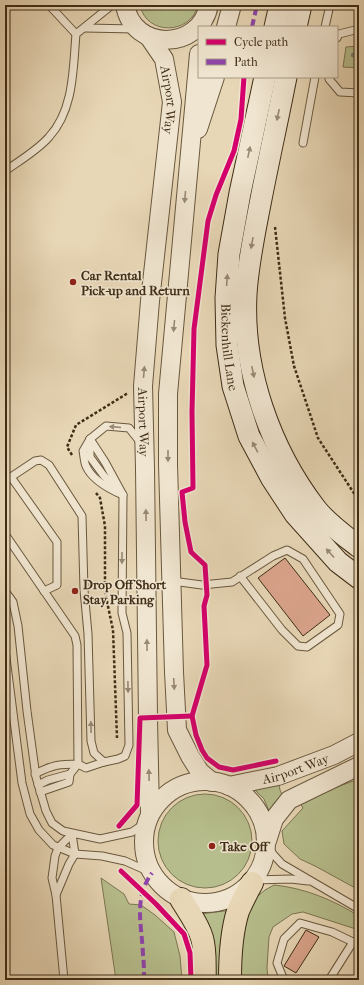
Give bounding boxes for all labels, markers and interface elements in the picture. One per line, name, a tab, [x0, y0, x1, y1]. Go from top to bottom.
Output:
legend	[198, 26, 338, 78]
text: Cycle path	[234, 35, 289, 49]
text: Path	[234, 55, 258, 69]
street label: Airport Way	[157, 63, 179, 136]
one-way arrow	[275, 109, 281, 121]
one-way arrow	[247, 146, 253, 158]
one-way arrow	[182, 191, 189, 203]
one-way arrow	[249, 236, 255, 249]
place label: Car Rental Pick-up and Return	[81, 268, 190, 299]
one-way arrow	[224, 274, 231, 286]
marker: Car Rental Pick-up and Return	[68, 277, 78, 287]
street label: Bickenhill Lane	[218, 303, 241, 393]
one-way arrow	[170, 320, 177, 332]
one-way arrow	[250, 365, 256, 378]
one-way arrow	[141, 366, 147, 378]
street label: Airport Way	[135, 386, 152, 458]
one-way arrow	[109, 423, 121, 430]
one-way arrow	[252, 441, 259, 453]
one-way arrow	[165, 450, 171, 463]
one-way arrow	[143, 508, 149, 521]
one-way arrow	[325, 548, 334, 558]
one-way arrow	[119, 552, 125, 565]
place label: Drop Off Short Stay Parking	[83, 577, 167, 608]
marker: Drop Off Short Stay Parking	[70, 586, 80, 596]
one-way arrow	[144, 638, 150, 651]
one-way arrow	[171, 678, 178, 690]
one-way arrow	[125, 681, 131, 694]
one-way arrow	[88, 720, 94, 733]
street label: Airport Way	[260, 750, 332, 787]
one-way arrow	[146, 768, 152, 781]
place label: Take Off	[219, 839, 271, 854]
marker: Take Off	[207, 841, 217, 851]

